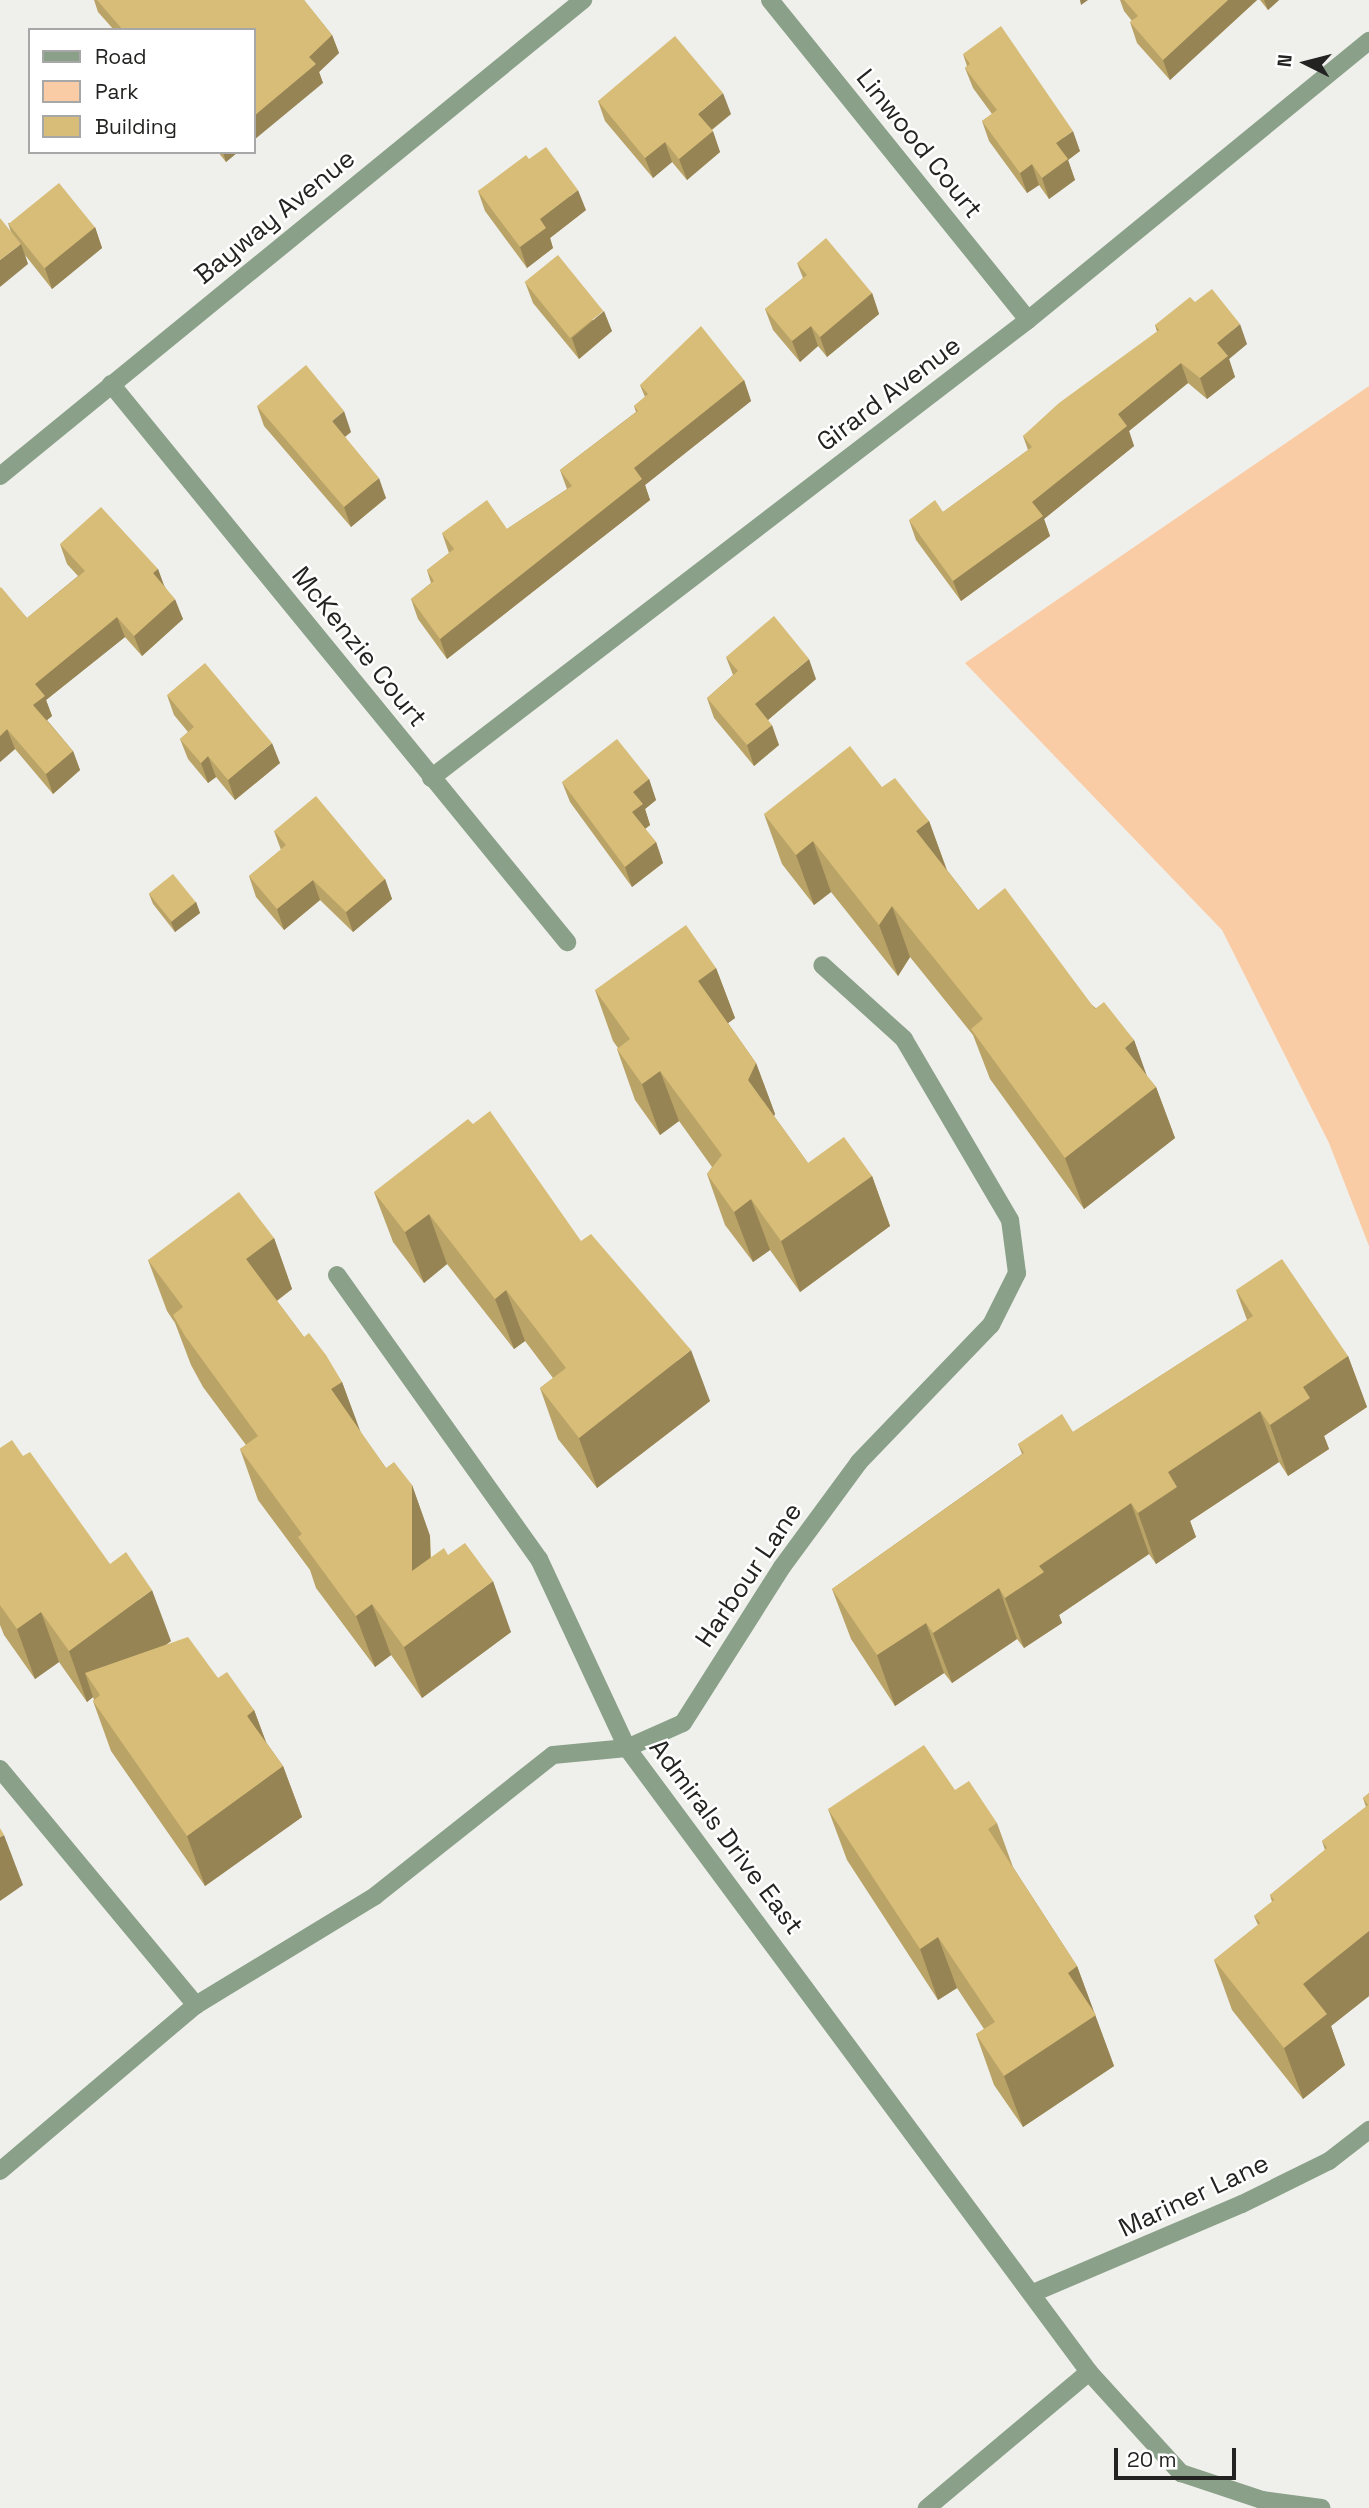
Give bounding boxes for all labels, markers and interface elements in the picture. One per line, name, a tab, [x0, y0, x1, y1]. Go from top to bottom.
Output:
legend	[28, 28, 256, 154]
north arrow	[1271, 28, 1341, 98]
text: Road	[95, 43, 147, 70]
text: N	[1272, 53, 1298, 68]
street label: Linwood Court	[849, 63, 989, 225]
text: Park	[95, 78, 139, 105]
text: Building	[95, 113, 177, 140]
street label: Bayway Avenue	[188, 143, 362, 291]
street label: Girard Avenue	[811, 330, 967, 458]
street label: McKenzie Court	[285, 561, 433, 733]
street label: Harbour Lane	[689, 1497, 809, 1653]
street label: Admirals Drive East	[642, 1733, 810, 1941]
street label: Mariner Lane	[1114, 2148, 1274, 2244]
scale bar	[1117, 2434, 1240, 2478]
text: 20 m	[1127, 2446, 1177, 2473]

